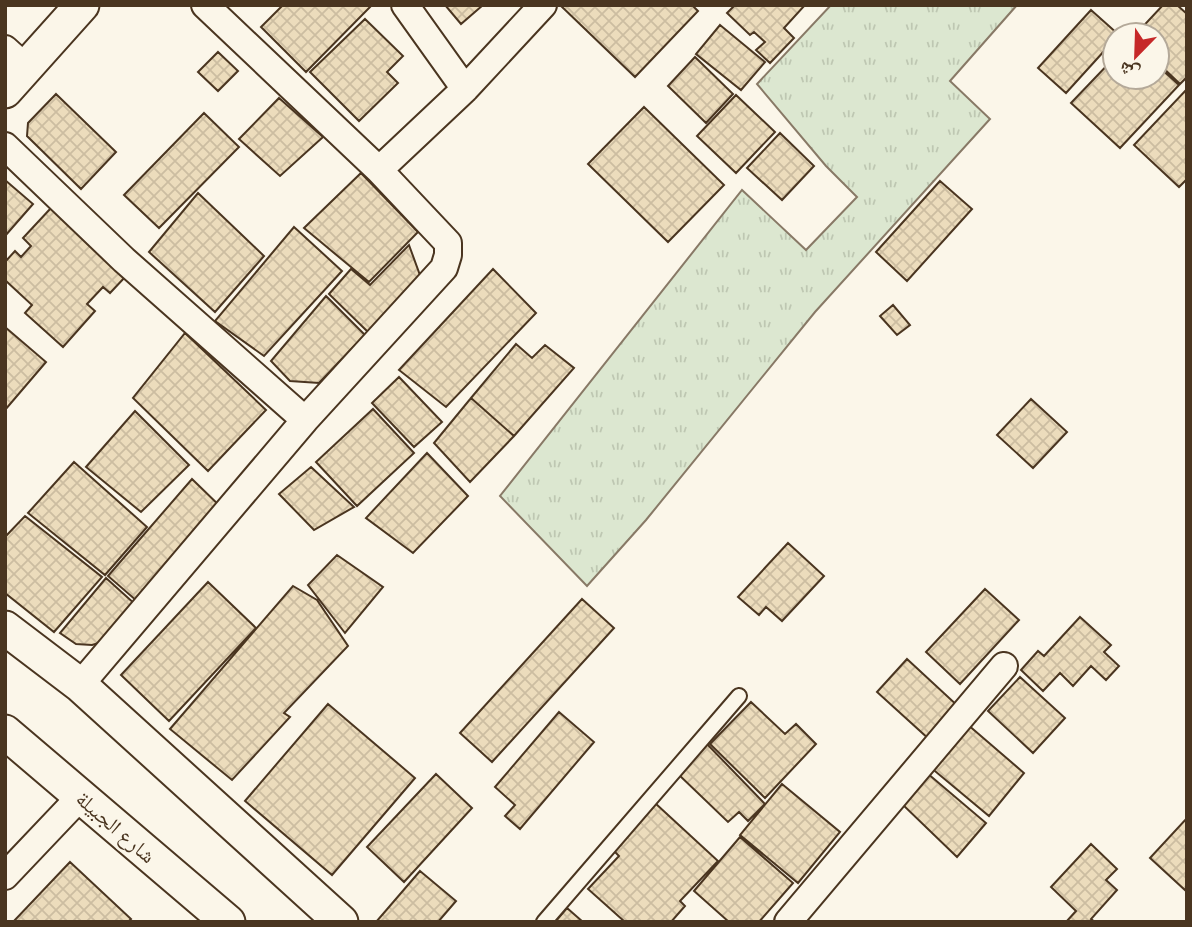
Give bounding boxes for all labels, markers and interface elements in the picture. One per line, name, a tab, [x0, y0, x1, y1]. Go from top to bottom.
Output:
north arrow	[1101, 21, 1171, 91]
text: ش	[1116, 57, 1143, 86]
street label: شارع الجبيلة	[71, 786, 161, 869]

